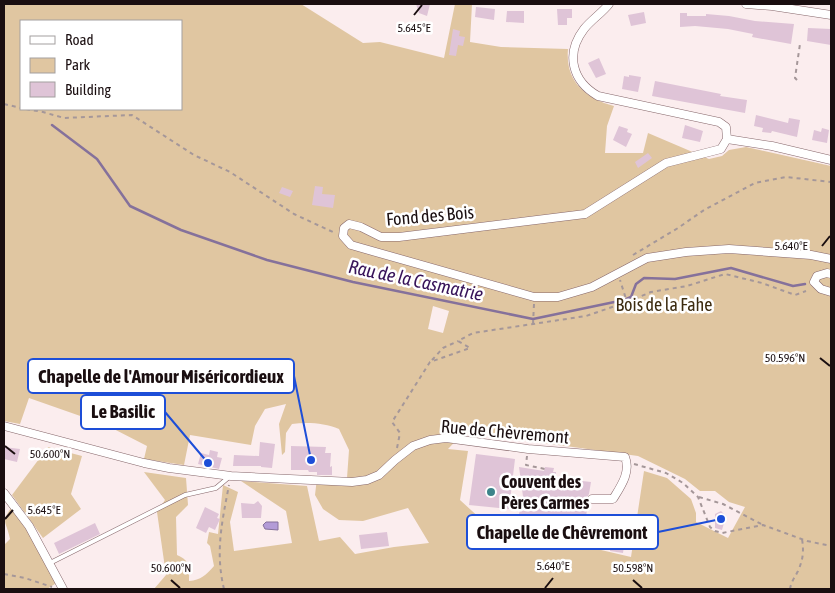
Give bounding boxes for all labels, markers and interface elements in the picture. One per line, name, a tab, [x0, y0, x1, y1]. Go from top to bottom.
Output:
legend	[20, 20, 182, 110]
text: 5.645°E	[397, 21, 431, 35]
text: Road	[65, 31, 94, 48]
text: Park	[65, 56, 90, 73]
text: Building	[65, 81, 111, 98]
street label: Fond des Bois	[385, 201, 475, 230]
text: 5.640°E	[774, 239, 808, 253]
water label: Rau de la Casmatrie	[347, 255, 485, 305]
park label: Bois de la Fahe	[616, 294, 712, 315]
text: 50.596°N	[765, 351, 805, 365]
callout: Chapelle de l'Amour Miséricordieux	[28, 359, 294, 393]
text: Chapelle de l'Amour Miséricordieux	[38, 365, 284, 387]
callout: Le Basilic	[81, 395, 165, 429]
text: Le Basilic	[91, 400, 155, 422]
street label: Rue de Chèvremont	[440, 415, 570, 448]
text: 50.600°N	[30, 447, 70, 461]
place label: Couvent des Pères Carmes	[501, 471, 590, 513]
marker: Couvent des Pères Carmes	[485, 486, 497, 498]
text: 5.645°E	[27, 503, 61, 517]
callout: Chapelle de Chêvremont	[467, 515, 658, 549]
text: Chapelle de Chêvremont	[476, 521, 648, 543]
text: 5.640°E	[536, 559, 570, 573]
text: 50.600°N	[151, 561, 191, 575]
text: 50.598°N	[613, 561, 653, 575]

